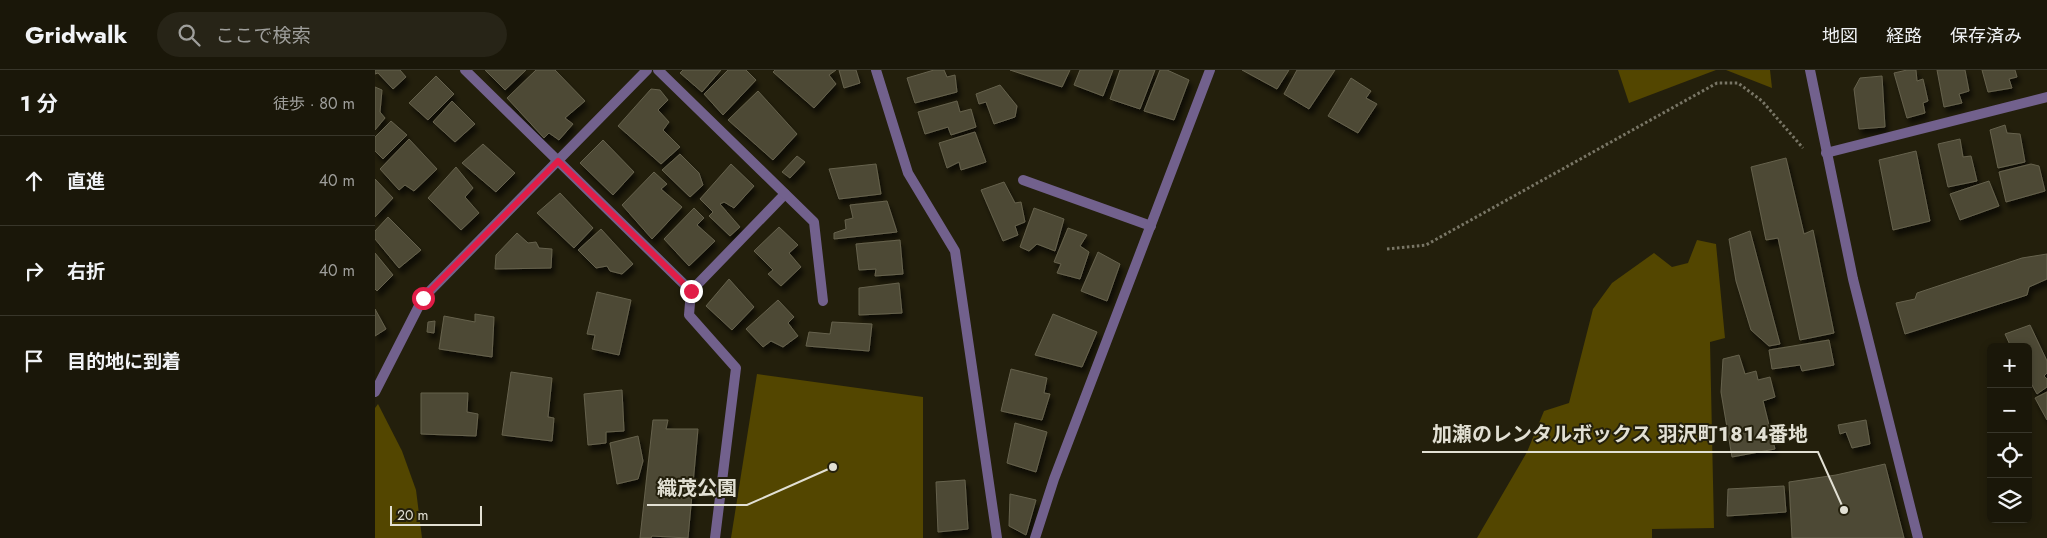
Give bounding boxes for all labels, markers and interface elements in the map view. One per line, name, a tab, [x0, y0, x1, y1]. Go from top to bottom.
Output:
search box	[157, 12, 507, 57]
text: Gridwalk	[25, 17, 127, 52]
icon: search	[175, 21, 203, 49]
text: ここで検索	[215, 22, 310, 49]
text: 地図	[1822, 23, 1858, 49]
text: 経路	[1886, 23, 1922, 49]
text: 保存済み	[1950, 23, 2022, 49]
text: 1 分	[20, 89, 58, 119]
text: 徒歩 · 80 m	[273, 92, 355, 115]
icon: ahead	[20, 167, 48, 195]
text: 直進	[67, 168, 105, 195]
text: 40 m	[319, 169, 355, 192]
icon: right	[20, 257, 48, 285]
text: 右折	[67, 258, 105, 285]
text: 40 m	[319, 259, 355, 282]
route end	[680, 280, 703, 303]
route start	[412, 287, 435, 310]
map controls	[1987, 343, 2032, 523]
button: +	[1987, 343, 2032, 388]
icon: arrive	[20, 347, 48, 375]
text: 目的地に到着	[67, 348, 181, 375]
button: −	[1987, 388, 2032, 433]
callout: 加瀬のレンタルボックス 羽沢町１８１４番地	[1422, 417, 1818, 452]
text: 加瀬のレンタルボックス 羽沢町１８１４番地	[1432, 420, 1808, 449]
button: locate	[1987, 433, 2032, 478]
callout: 織茂公園	[647, 470, 747, 505]
text: 織茂公園	[657, 474, 737, 503]
button: layers	[1987, 478, 2032, 523]
scale bar	[390, 503, 483, 526]
text: 20 m	[397, 505, 429, 525]

